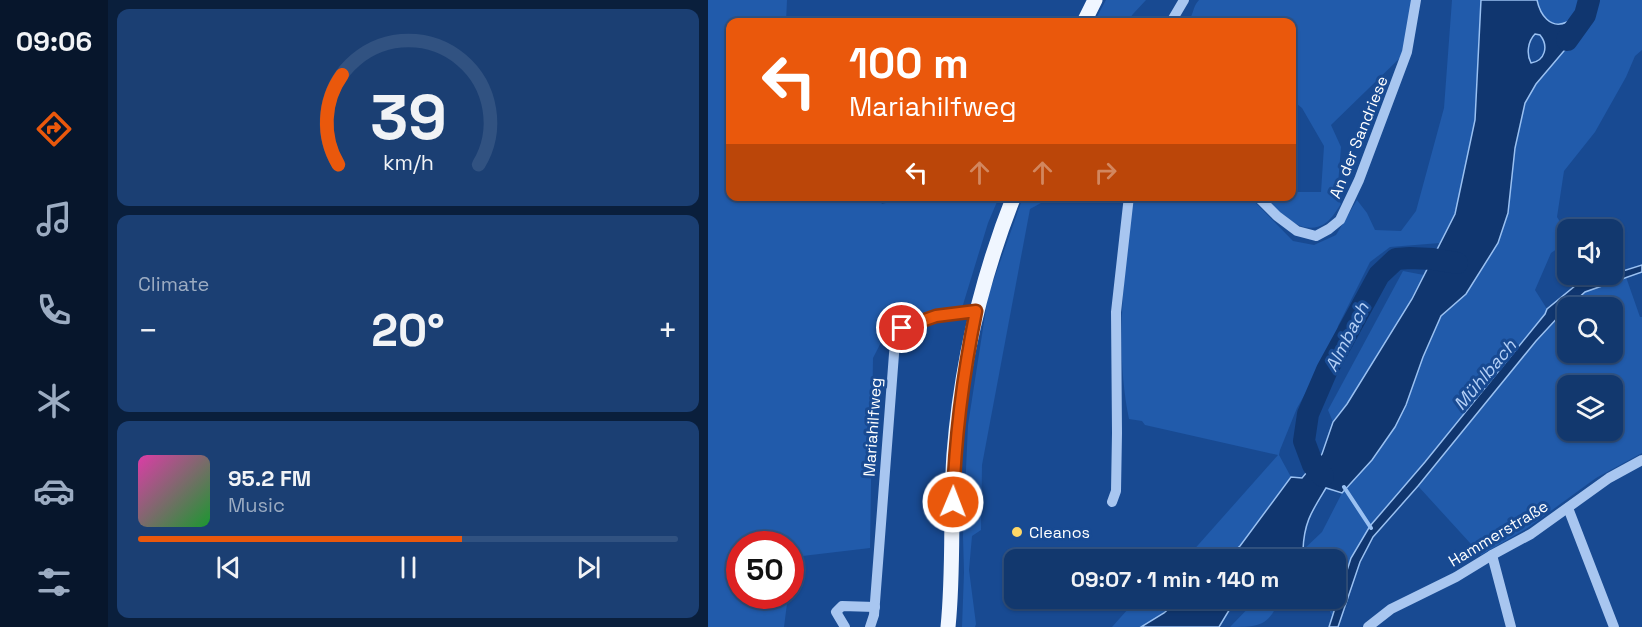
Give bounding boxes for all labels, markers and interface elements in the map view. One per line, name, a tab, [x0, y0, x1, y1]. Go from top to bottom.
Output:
text: 09:06	[16, 24, 92, 59]
text: 100 m	[849, 37, 969, 90]
icon: left	[750, 42, 828, 120]
street label: An der Sandriese	[1324, 73, 1393, 202]
text: 39	[370, 78, 446, 157]
text: Mariahilfweg	[849, 89, 1017, 124]
icon: directions	[33, 108, 75, 150]
text: km/h	[382, 149, 434, 176]
icon: left	[900, 156, 933, 189]
icon: ahead	[963, 156, 996, 189]
icon: ahead	[1026, 156, 1059, 189]
icon: right	[1089, 156, 1122, 189]
icon: music	[33, 198, 75, 240]
map controls	[1557, 219, 1623, 441]
button: sound	[1557, 219, 1623, 285]
text: Climate	[138, 271, 209, 297]
icon: phone	[33, 289, 75, 331]
water label: Almbach	[1319, 297, 1374, 375]
button: search	[1557, 297, 1623, 363]
text: 20°	[371, 302, 445, 359]
pin	[876, 302, 927, 353]
text: −	[138, 310, 158, 352]
text: +	[658, 310, 678, 352]
icon: arrive	[885, 311, 918, 344]
water label: Mühlbach	[1448, 334, 1522, 415]
button: layers	[1557, 375, 1623, 441]
street label: Mariahilfweg	[859, 377, 886, 477]
icon: climate	[33, 380, 75, 422]
text: 95.2 FM	[228, 464, 311, 492]
icon: car	[33, 470, 75, 512]
position arrow	[921, 470, 985, 534]
text: Music	[228, 492, 285, 518]
street label: Hammerstraße	[1445, 495, 1552, 571]
place label: Cleanos	[1029, 522, 1090, 543]
marker: Cleanos	[1010, 525, 1024, 539]
speed limit sign: 50	[726, 531, 804, 609]
icon: previous	[212, 551, 245, 584]
icon: pause	[392, 551, 425, 584]
icon: next	[572, 551, 605, 584]
icon: filters	[33, 561, 75, 603]
text: 09:07 · 1 min · 140 m	[1071, 565, 1279, 593]

